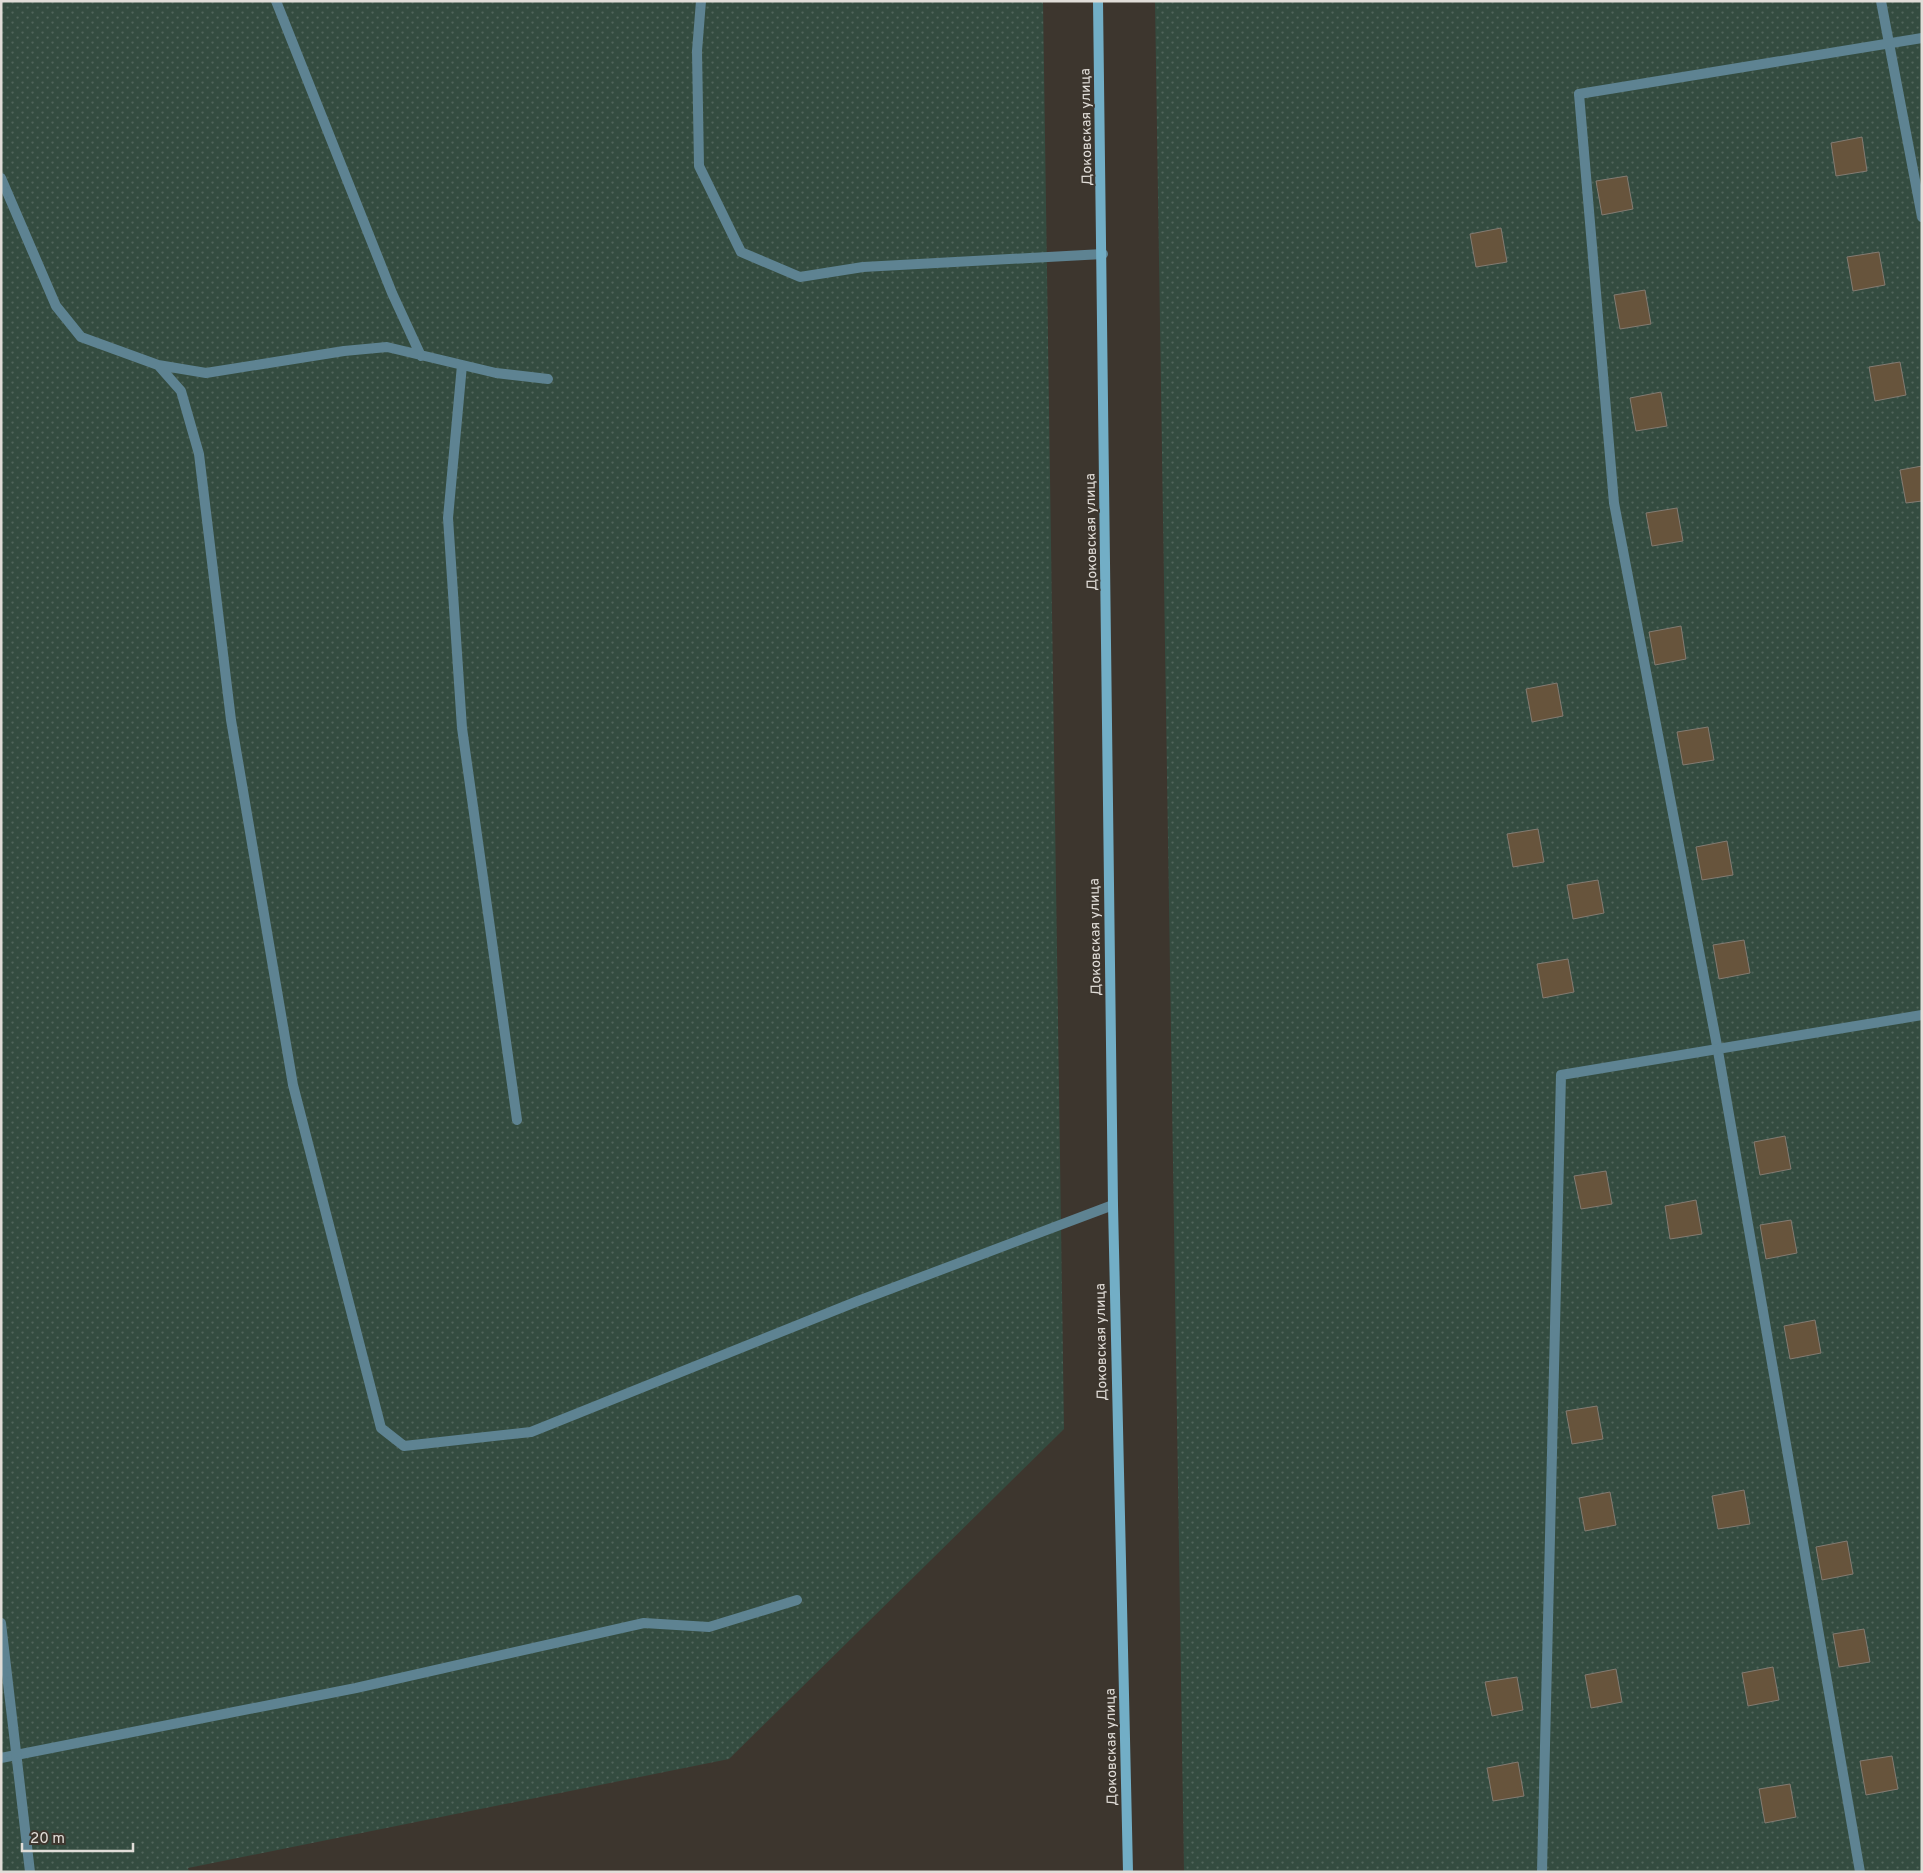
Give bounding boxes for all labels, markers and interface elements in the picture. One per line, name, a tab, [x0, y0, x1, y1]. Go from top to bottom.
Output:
street label: Доковская улица	[1077, 68, 1097, 186]
street label: Доковская улица	[1082, 473, 1102, 591]
street label: Доковская улица	[1086, 878, 1106, 996]
street label: Доковская улица	[1092, 1283, 1112, 1401]
street label: Доковская улица	[1102, 1688, 1122, 1806]
scale bar	[22, 1820, 134, 1852]
text: 20 m	[30, 1830, 65, 1849]

